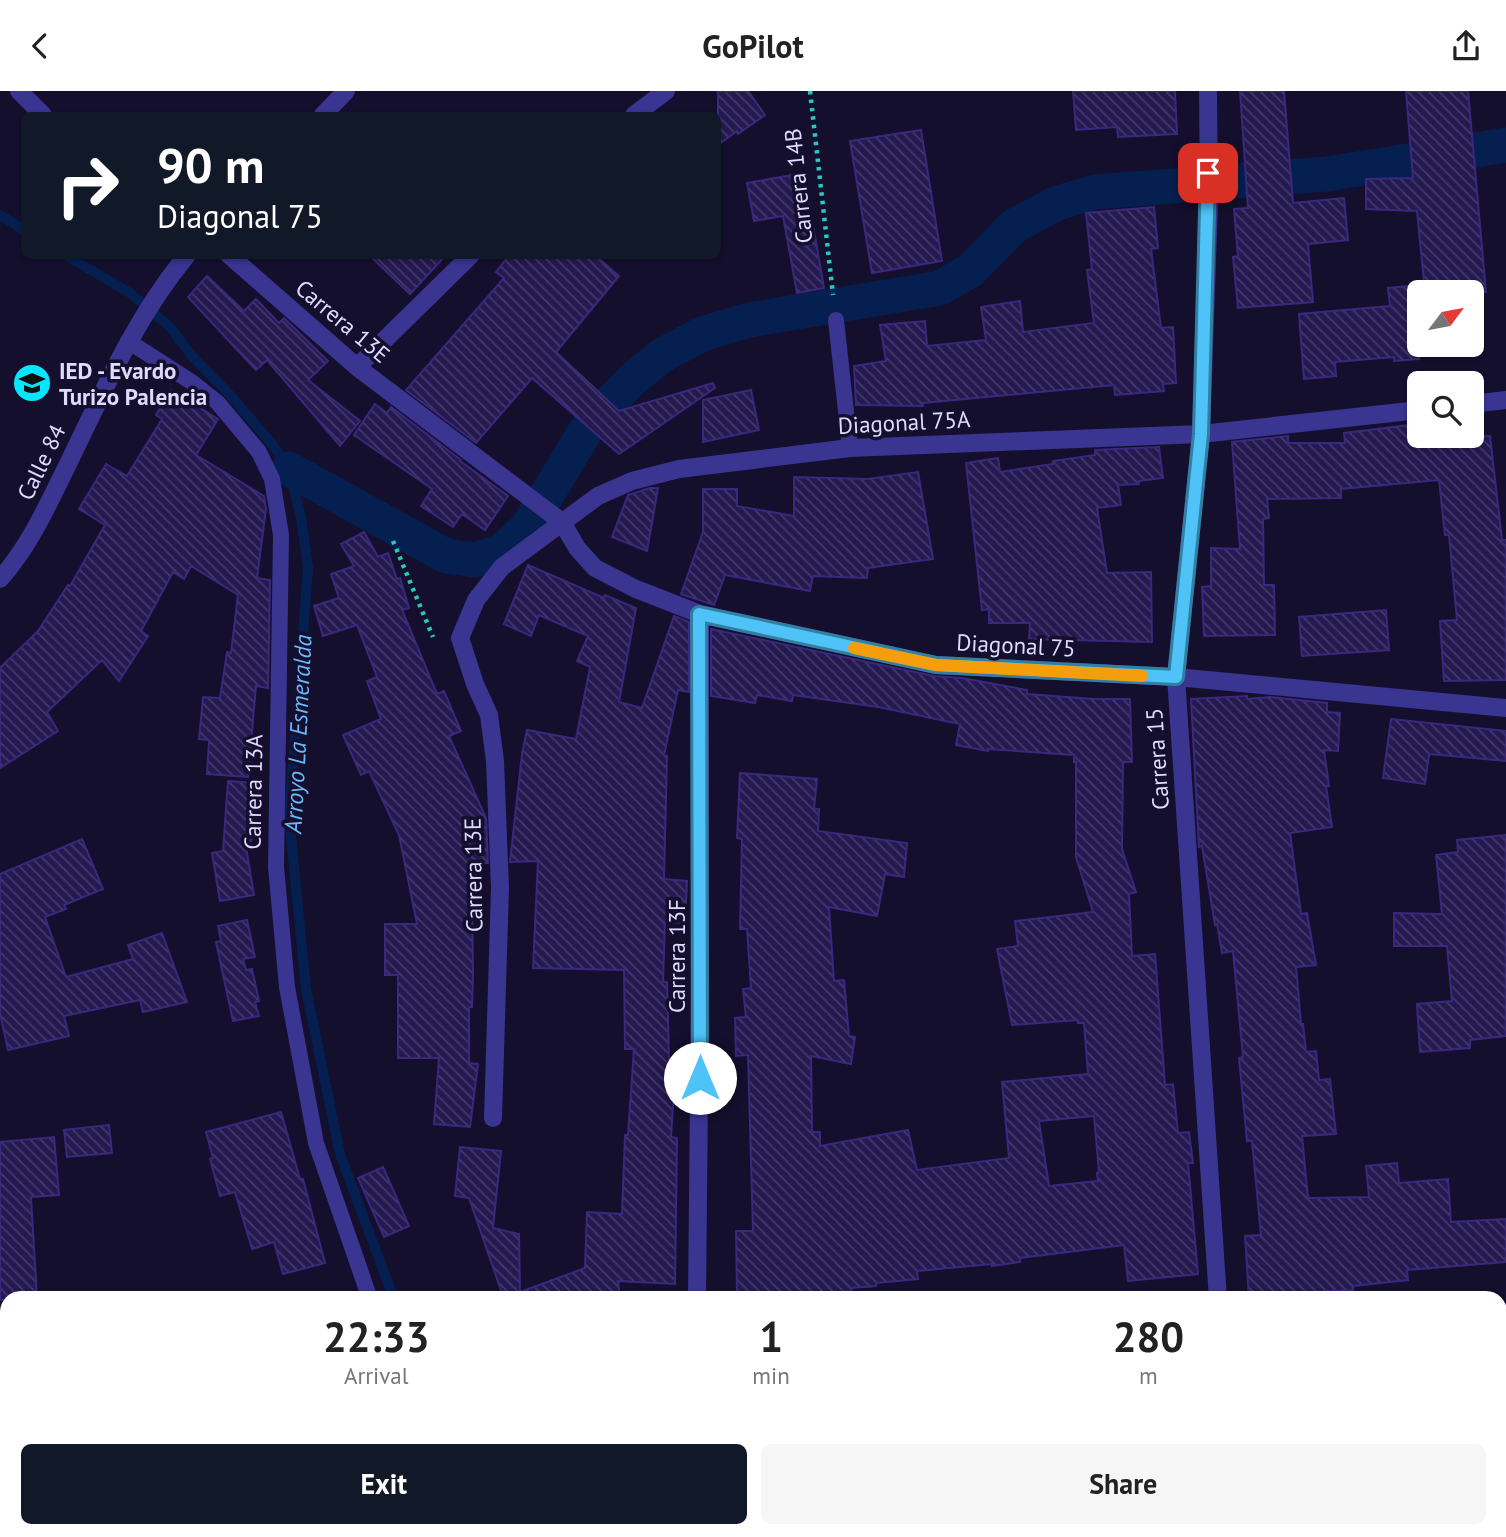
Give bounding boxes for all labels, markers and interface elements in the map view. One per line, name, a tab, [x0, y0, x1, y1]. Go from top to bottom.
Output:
text: GoPilot	[702, 25, 804, 67]
icon: back	[21, 27, 59, 65]
icon: share	[1447, 27, 1485, 65]
street label: Carrera 14B	[778, 127, 818, 245]
text: 90 m	[157, 133, 264, 197]
icon: right	[42, 140, 133, 231]
pin	[1178, 143, 1238, 203]
icon: arrive	[1189, 154, 1227, 192]
text: Diagonal 75	[157, 195, 323, 237]
street label: Carrera 13E	[290, 273, 396, 369]
north arrow	[1407, 280, 1484, 357]
map controls	[1407, 280, 1484, 448]
place label: IED - Evardo Turizo Palencia	[59, 356, 207, 411]
school or university icon: IED - Evardo Turizo Palencia	[11, 362, 53, 404]
button: search	[1407, 371, 1484, 448]
street label: Diagonal 75A	[837, 404, 972, 440]
street label: Calle 84	[10, 419, 72, 505]
street label: Diagonal 75	[956, 627, 1076, 663]
water label: Arroyo La Esmeralda	[277, 633, 319, 835]
street label: Carrera 15	[1139, 707, 1175, 811]
street label: Carrera 13A	[237, 734, 269, 850]
street label: Carrera 13E	[458, 818, 488, 932]
street label: Carrera 13F	[662, 899, 691, 1013]
position arrow	[663, 1041, 737, 1115]
text: 22:33	[323, 1309, 429, 1364]
text: 1	[759, 1309, 783, 1364]
text: 280	[1113, 1309, 1184, 1364]
text: Arrival	[344, 1361, 408, 1390]
text: min	[752, 1361, 790, 1390]
text: m	[1139, 1361, 1158, 1390]
button: Exit	[21, 1444, 747, 1524]
button: Share	[761, 1444, 1486, 1524]

